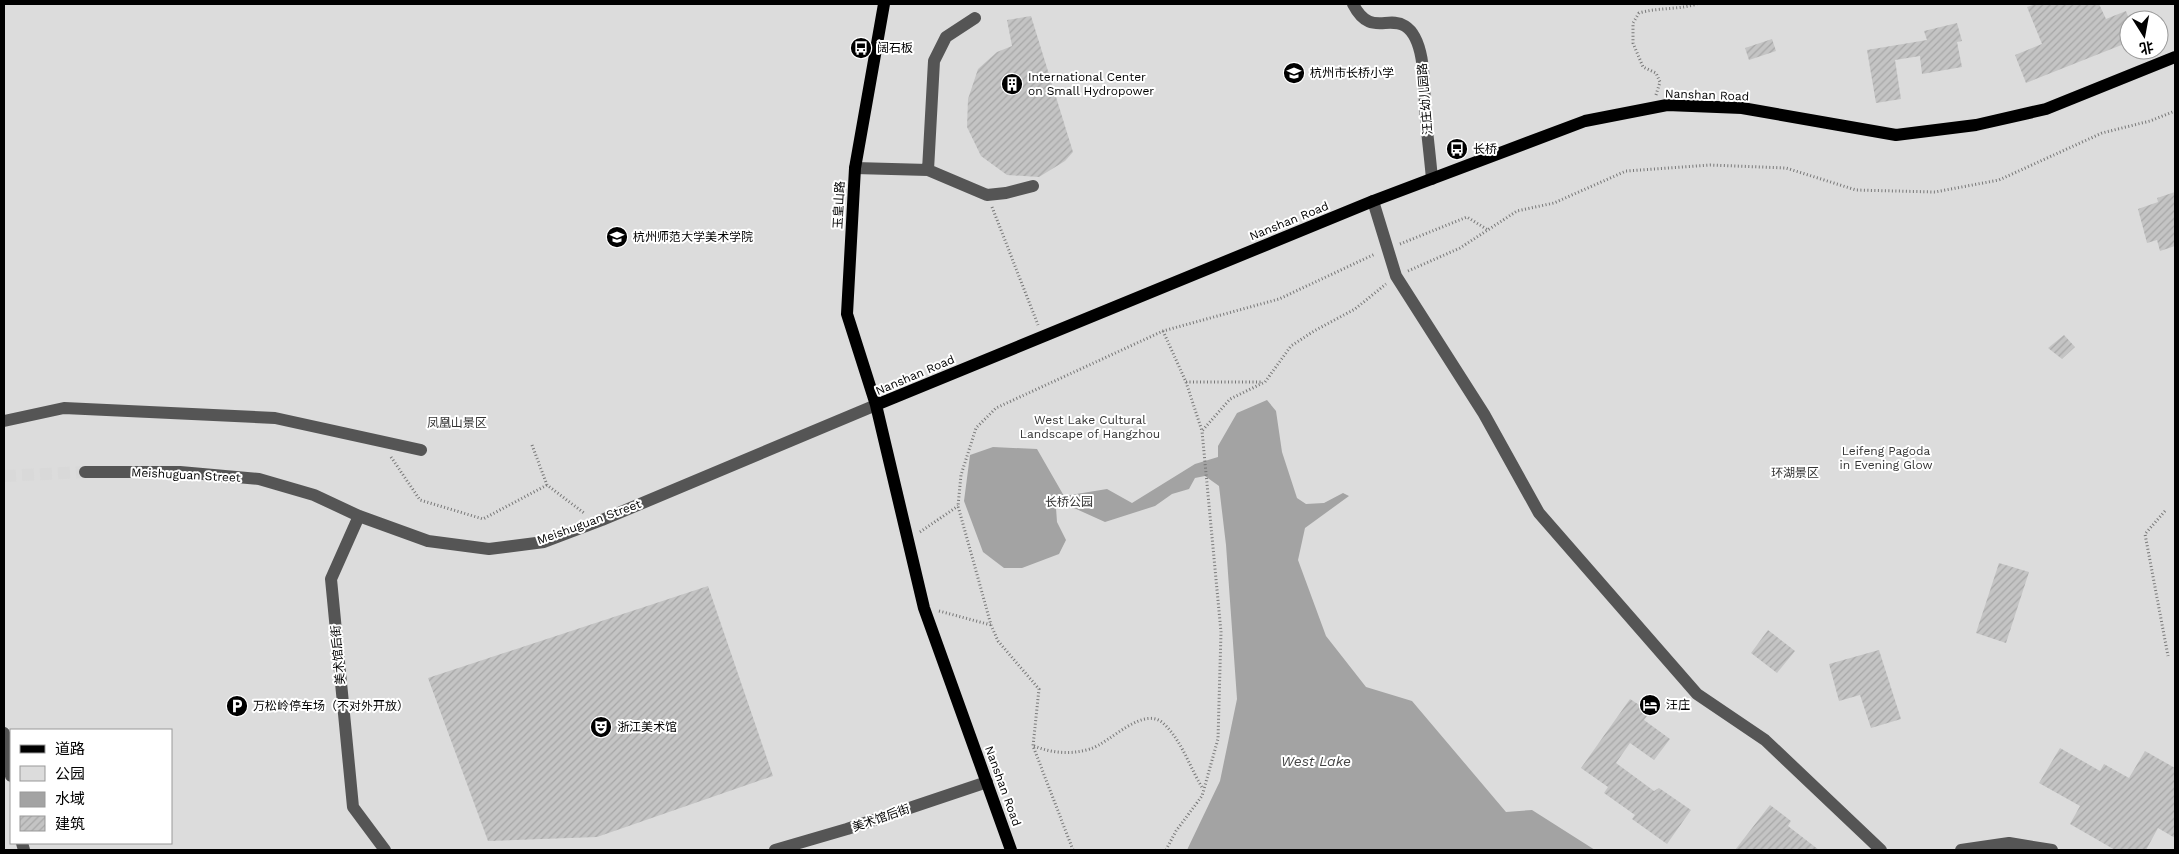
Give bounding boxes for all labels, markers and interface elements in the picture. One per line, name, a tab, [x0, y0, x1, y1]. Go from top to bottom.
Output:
north arrow	[2119, 10, 2169, 60]
bus stop icon: 阔石板	[849, 36, 873, 60]
text: 北	[2138, 39, 2155, 57]
place label: 阔石板	[877, 41, 913, 55]
school or university icon: 杭州市长桥小学	[1282, 61, 1306, 85]
street label: 汪庄幼儿园路	[1415, 63, 1435, 135]
place label: 杭州市长桥小学	[1310, 66, 1394, 80]
place label: International Center on Small Hydropower	[1028, 70, 1154, 98]
building icon: International Center on Small Hydropower	[1000, 72, 1024, 96]
street label: Nanshan Road	[1665, 87, 1749, 103]
bus stop icon: 长桥	[1445, 137, 1469, 161]
place label: 长桥	[1473, 142, 1497, 156]
street label: 玉皇山路	[831, 181, 847, 229]
street label: Nanshan Road	[1247, 199, 1331, 243]
school or university icon: 杭州师范大学美术学院	[605, 225, 629, 249]
place label: 杭州师范大学美术学院	[633, 230, 753, 244]
street label: Nanshan Road	[873, 352, 957, 398]
park label: West Lake Cultural Landscape of Hangzhou	[1020, 413, 1160, 441]
park label: 凤凰山景区	[427, 416, 487, 430]
park label: Leifeng Pagoda in Evening Glow	[1839, 444, 1933, 472]
street label: Meishuguan Street	[131, 465, 241, 485]
park label: 环湖景区	[1771, 466, 1819, 480]
park label: 长桥公园	[1045, 495, 1093, 509]
street label: Meishuguan Street	[535, 497, 643, 547]
street label: 美术馆后街	[328, 624, 348, 686]
hotel icon: 汪庄	[1638, 693, 1662, 717]
parking icon: 万松岭停车场（不对外开放）	[225, 694, 249, 718]
place label: 汪庄	[1666, 698, 1690, 712]
place label: 万松岭停车场（不对外开放）	[253, 699, 409, 713]
theatre icon: 浙江美术馆	[589, 715, 613, 739]
place label: 浙江美术馆	[617, 720, 677, 734]
legend	[10, 729, 172, 844]
text: 道路	[55, 740, 85, 758]
street label: Nanshan Road	[982, 744, 1024, 828]
water label: West Lake	[1281, 753, 1351, 769]
text: 公园	[55, 765, 85, 783]
text: 水域	[55, 790, 85, 808]
street label: 美术馆后街	[850, 802, 912, 834]
text: 建筑	[55, 815, 85, 833]

